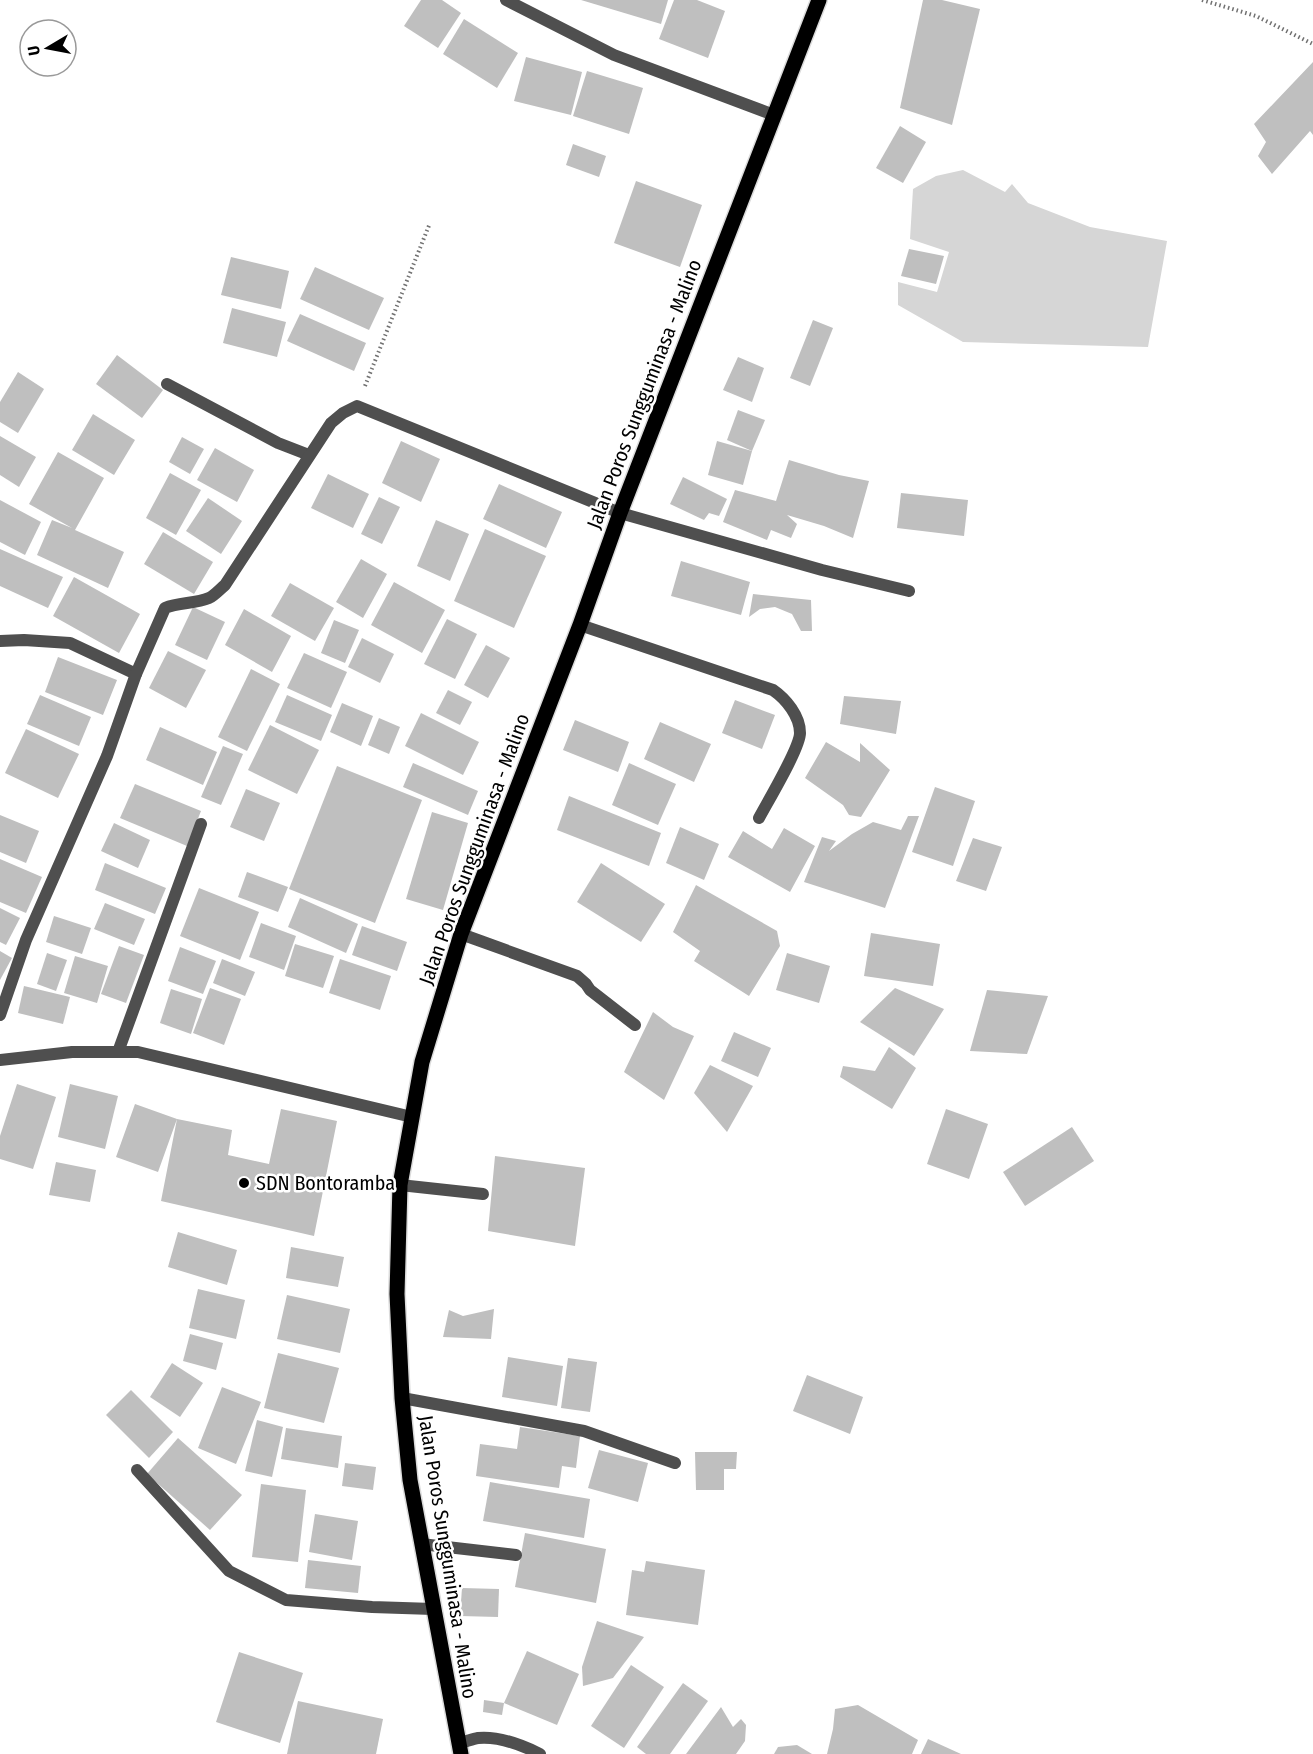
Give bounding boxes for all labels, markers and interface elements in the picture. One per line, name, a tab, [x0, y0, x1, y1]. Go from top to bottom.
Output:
north arrow	[18, 18, 78, 78]
text: U	[24, 44, 44, 57]
street label: Jalan Poros Sungguminasa - Malino	[581, 256, 707, 532]
street label: Jalan Poros Sungguminasa - Malino	[414, 710, 534, 988]
place label: SDN Bontoramba	[256, 1171, 395, 1195]
marker: SDN Bontoramba	[237, 1176, 251, 1190]
street label: Jalan Poros Sungguminasa - Malino	[414, 1414, 482, 1700]

